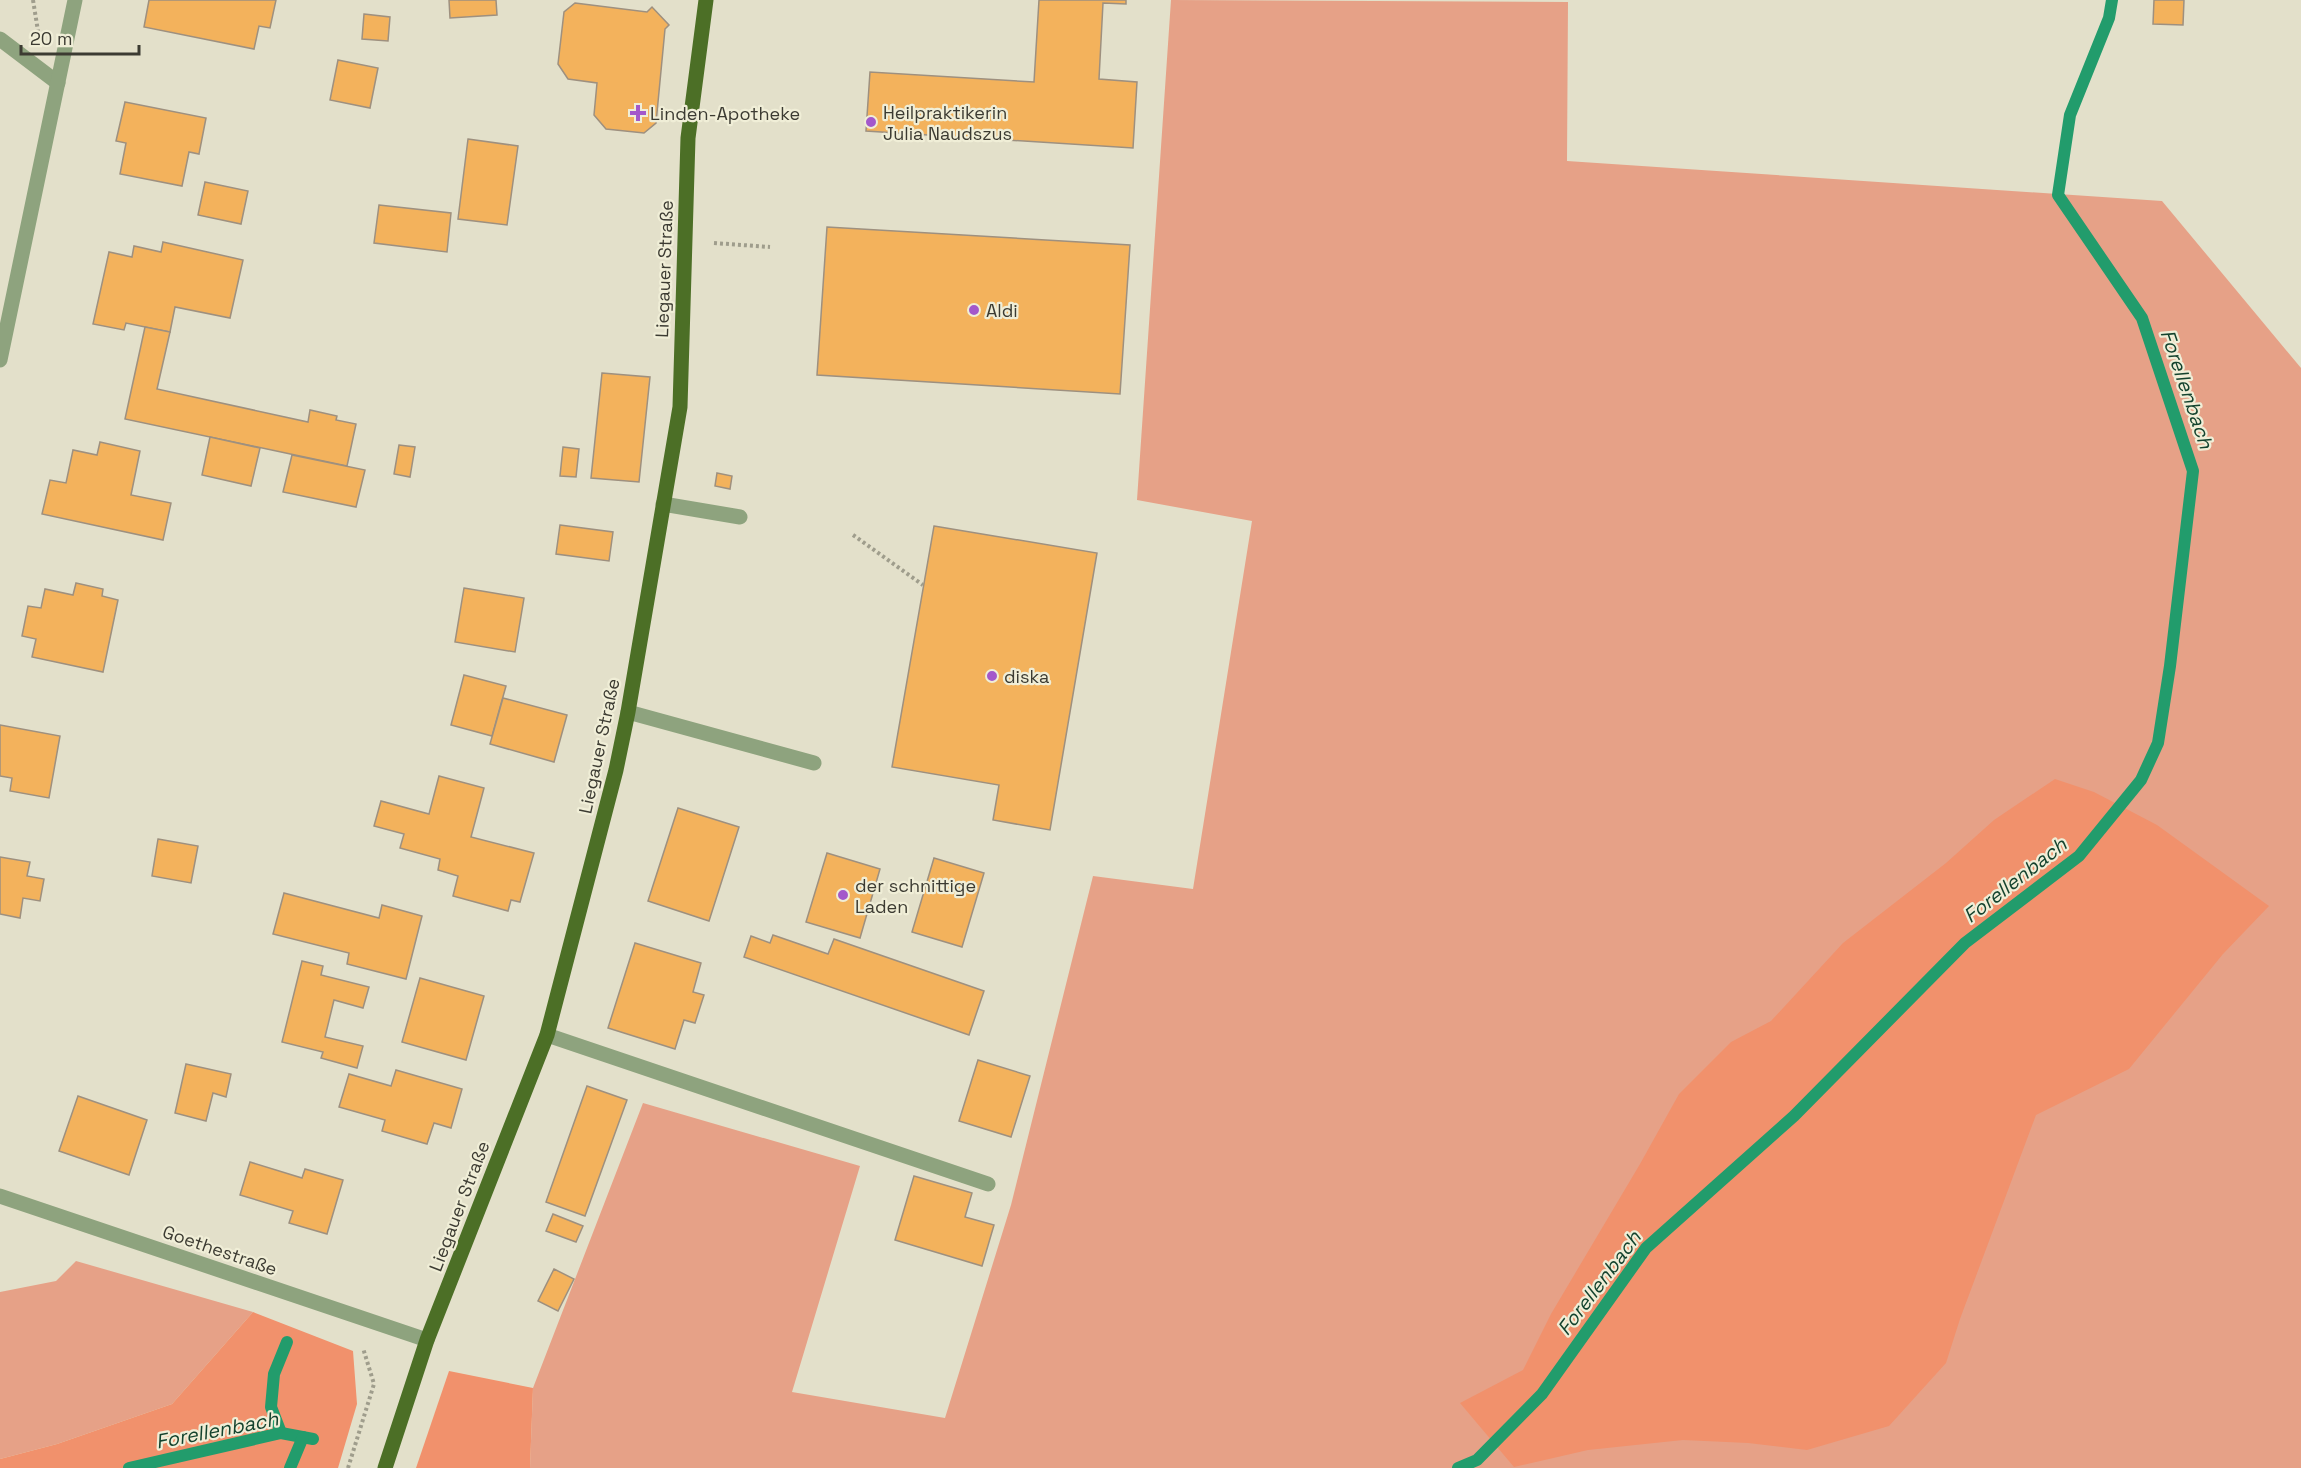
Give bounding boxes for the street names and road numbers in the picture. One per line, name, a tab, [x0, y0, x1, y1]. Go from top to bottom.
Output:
street label: Liegauer Straße	[650, 200, 678, 338]
street label: Liegauer Straße	[573, 676, 625, 816]
street label: Liegauer Straße	[424, 1138, 494, 1274]
street label: Goethestraße	[160, 1220, 280, 1280]

